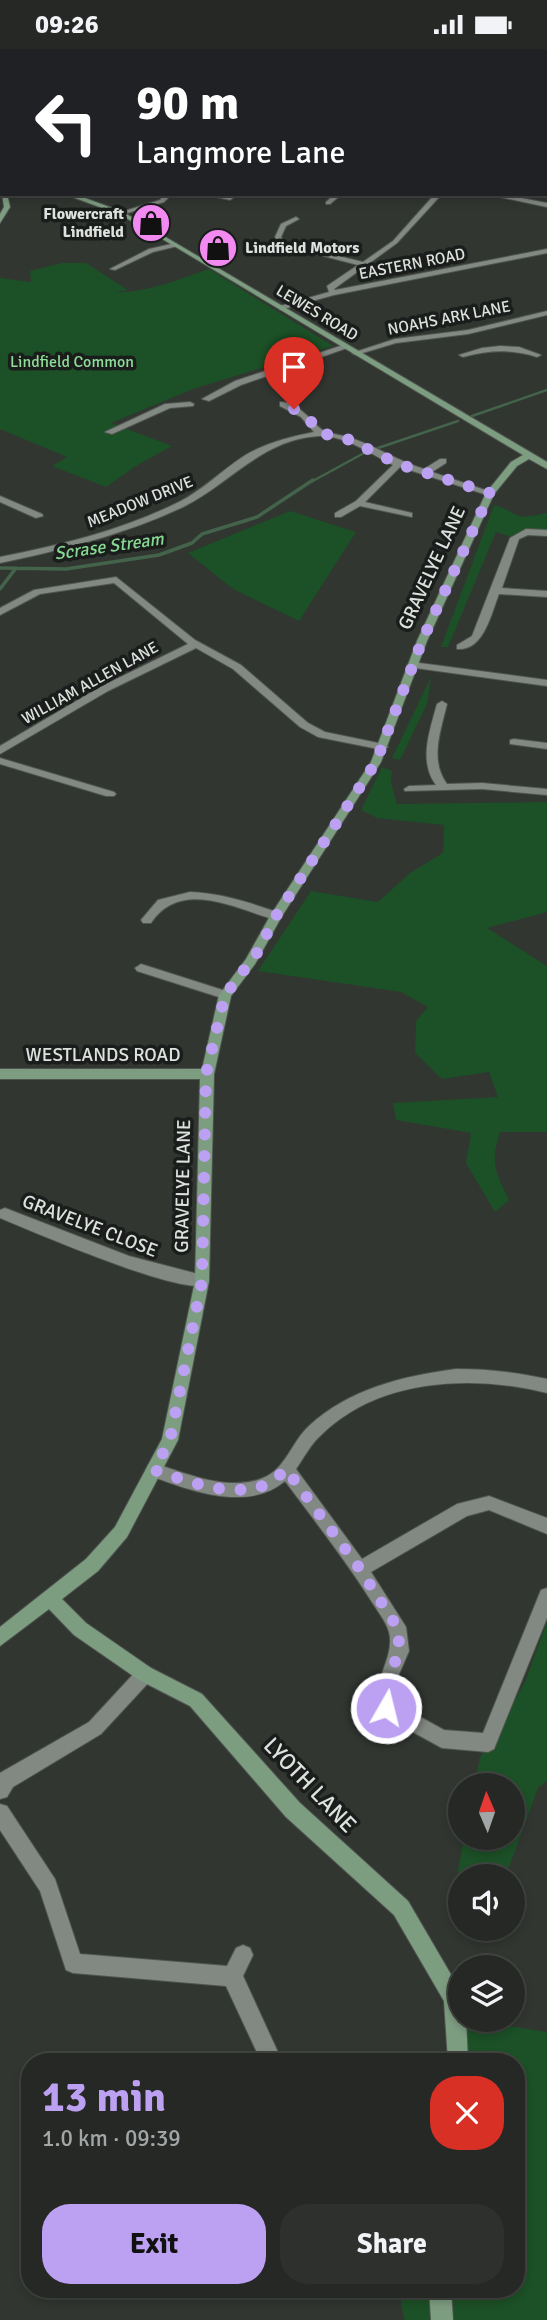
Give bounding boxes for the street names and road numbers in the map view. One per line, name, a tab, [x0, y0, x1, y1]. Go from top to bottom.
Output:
street label: EASTERN ROAD	[357, 244, 467, 284]
street label: LEWES ROAD	[272, 281, 362, 345]
street label: NOAHS ARK LANE	[386, 296, 512, 340]
street label: MEADOW DRIVE	[84, 472, 196, 532]
street label: GRAVELYE LANE	[393, 502, 471, 634]
street label: WILLIAM ALLEN LANE	[18, 637, 162, 729]
street label: WESTLANDS ROAD	[26, 1043, 180, 1067]
street label: GRAVELYE LANE	[170, 1119, 196, 1253]
street label: GRAVELYE CLOSE	[19, 1189, 161, 1263]
street label: LYOTH LANE	[257, 1731, 363, 1839]

